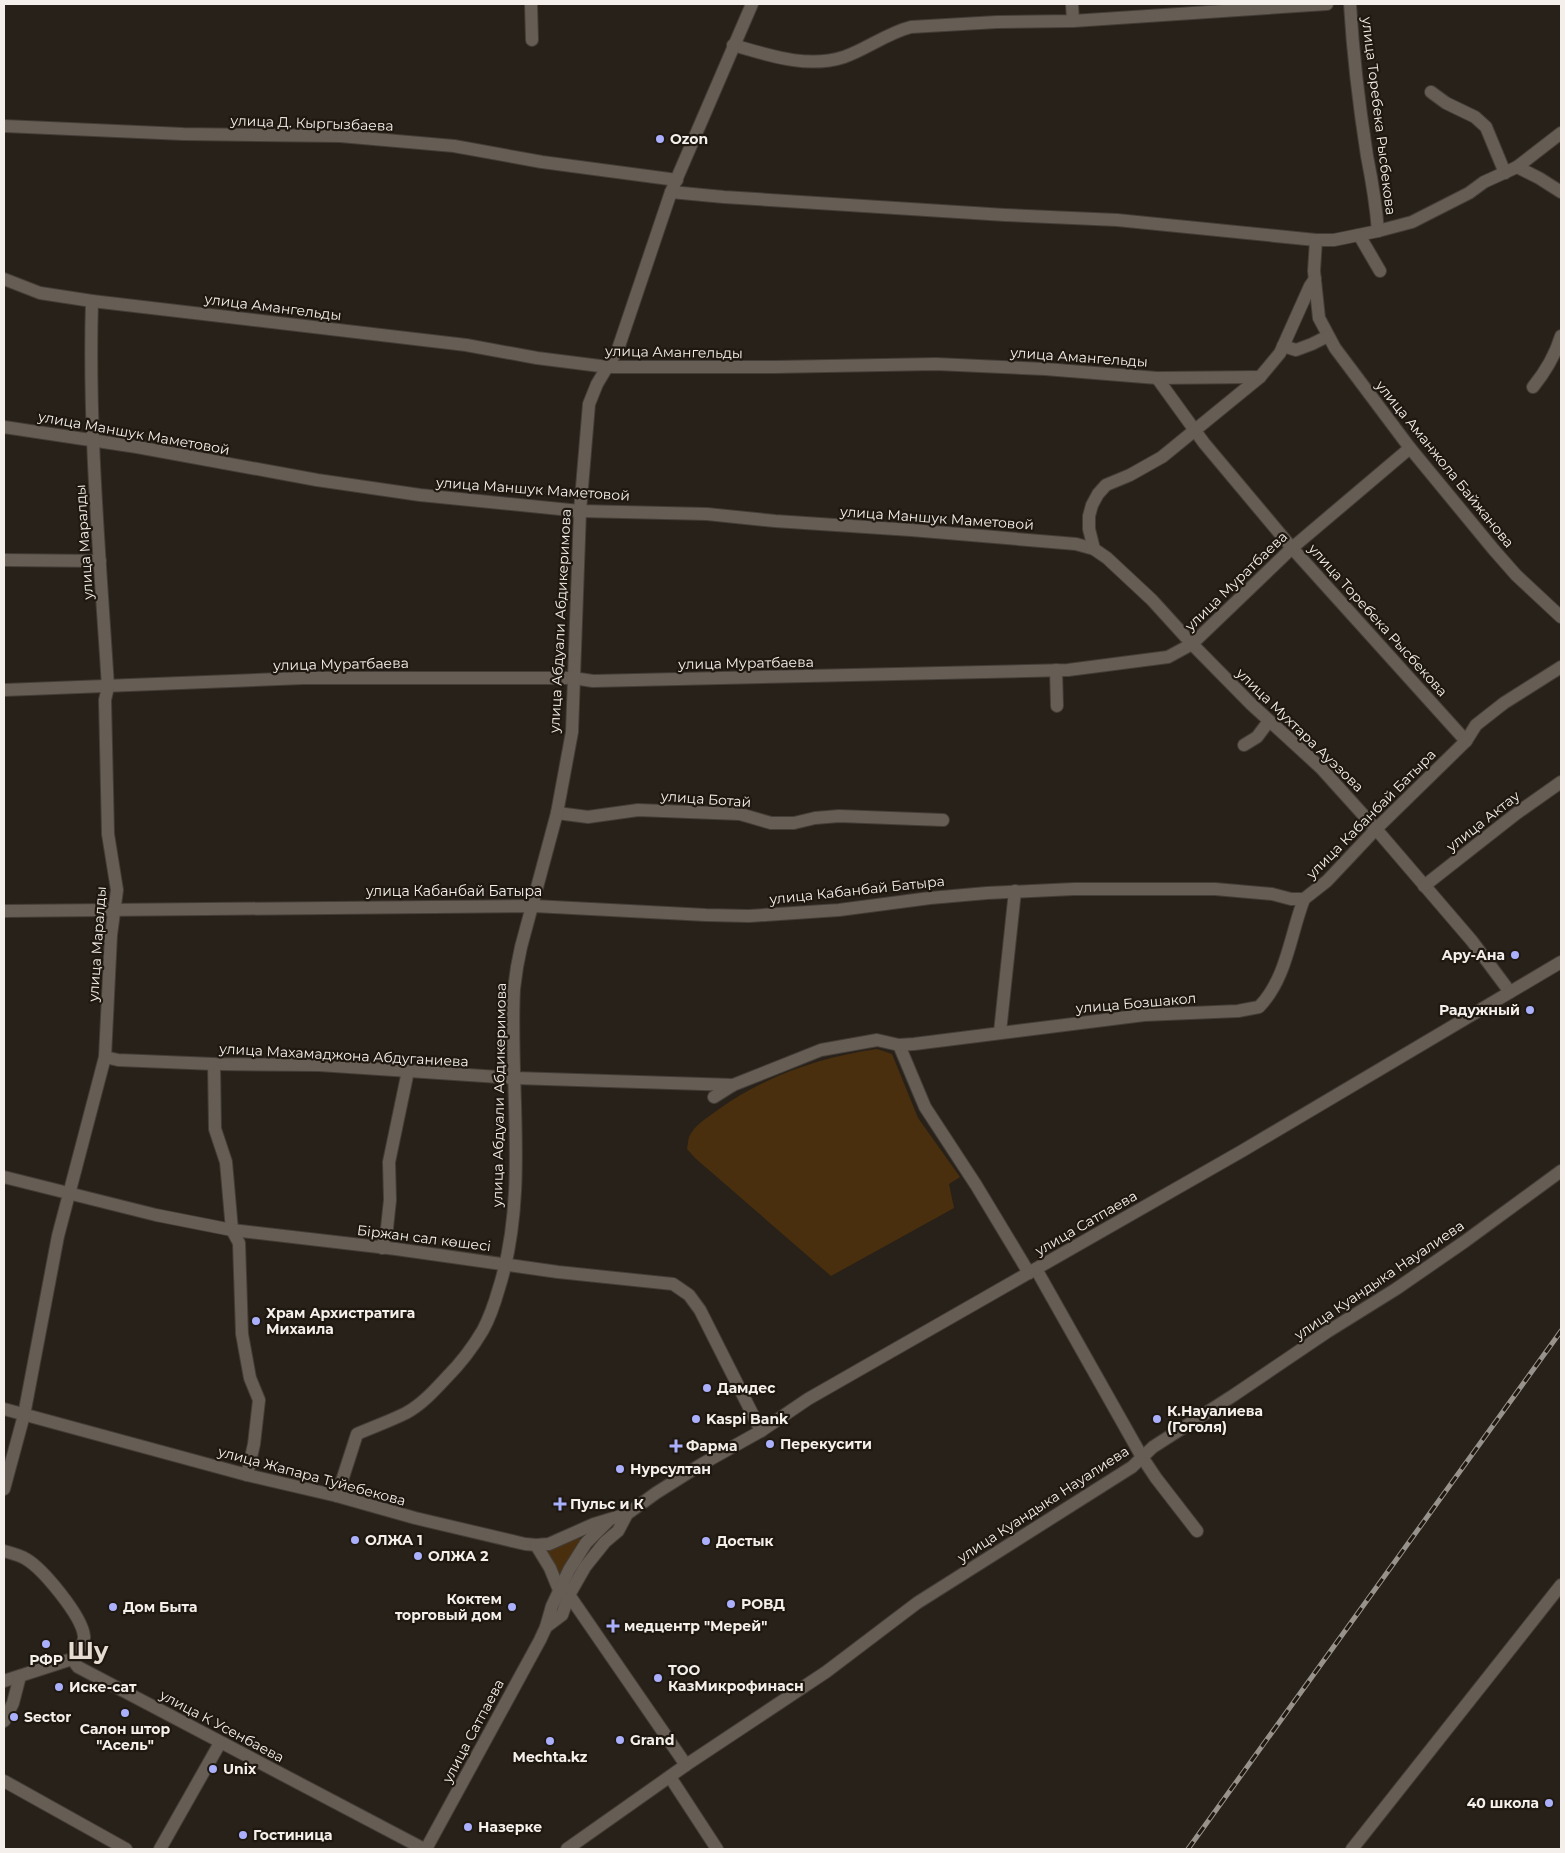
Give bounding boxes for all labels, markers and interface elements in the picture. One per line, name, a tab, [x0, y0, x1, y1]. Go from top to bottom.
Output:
street label: улица Торебека Рысбекова	[1358, 15, 1400, 216]
street label: улица Д. Кыргызбаева	[229, 111, 394, 135]
place label: Ozon	[670, 130, 708, 148]
marker: Ozon	[654, 133, 666, 145]
street label: улица Амангельды	[202, 290, 343, 324]
street label: улица Амангельды	[604, 342, 743, 362]
street label: улица Амангельды	[1009, 343, 1148, 371]
street label: улица Аманжола Байжанова	[1371, 376, 1518, 551]
street label: улица Маншук Маметовой	[36, 407, 231, 459]
street label: улица Маншук Маметовой	[434, 473, 631, 505]
street label: улица Маралды	[71, 484, 97, 601]
street label: улица Маншук Маметовой	[838, 502, 1035, 534]
street label: улица Абдуали Абдикеримова	[545, 508, 575, 735]
street label: улица Муратбаева	[1180, 527, 1291, 635]
street label: улица Торебека Рысбекова	[1304, 539, 1451, 700]
street label: улица Муратбаева	[677, 653, 814, 673]
street label: улица Муратбаева	[272, 654, 409, 674]
street label: улица Мухтара Ауэзова	[1232, 664, 1368, 796]
street label: улица Кабанбай Батыра	[1302, 745, 1440, 883]
street label: улица Ботай	[659, 787, 752, 811]
street label: улица Актау	[1442, 787, 1524, 856]
street label: улица Кабанбай Батыра	[767, 872, 946, 908]
street label: улица Кабанбай Батыра	[365, 882, 542, 900]
street label: улица Маралды	[84, 886, 110, 1003]
place label: Ару-Ана	[1442, 946, 1505, 964]
marker: Ару-Ана	[1509, 949, 1521, 961]
street label: улица Абдуали Абдикеримова	[488, 983, 510, 1208]
street label: улица Бозшакол	[1074, 989, 1197, 1017]
place label: Радужный	[1439, 1001, 1520, 1019]
marker: Радужный	[1524, 1004, 1536, 1016]
street label: улица Махамаджона Абдуганиева	[218, 1039, 469, 1071]
street label: улица Сатпаева	[1031, 1186, 1140, 1260]
street label: улица Куандыка Науалиева	[1290, 1216, 1467, 1344]
street label: Біржан сал көшесі	[356, 1221, 492, 1255]
place label: Храм Архистратига Михаила	[266, 1304, 415, 1338]
marker: Храм Архистратига Михаила	[250, 1315, 262, 1327]
place label: Дамдес	[717, 1379, 776, 1397]
marker: Дамдес	[701, 1382, 713, 1394]
place label: К.Науалиева (Гоголя)	[1167, 1402, 1263, 1436]
place label: Kaspi Bank	[706, 1410, 789, 1428]
marker: Kaspi Bank	[690, 1413, 702, 1425]
marker: К.Науалиева (Гоголя)	[1151, 1413, 1163, 1425]
place label: Перекусити	[780, 1435, 872, 1453]
place label: Фарма	[686, 1437, 737, 1455]
marker: Перекусити	[764, 1438, 776, 1450]
marker: Фарма	[670, 1440, 682, 1452]
street label: улица Жапара Туйебекова	[215, 1442, 408, 1510]
street label: улица Куандыка Науалиева	[953, 1442, 1132, 1567]
place label: Нурсултан	[630, 1460, 711, 1478]
marker: Нурсултан	[614, 1463, 626, 1475]
place label: Пульс и К	[570, 1495, 644, 1513]
marker: Пульс и К	[554, 1498, 566, 1510]
place label: ОЛЖА 1	[365, 1531, 423, 1549]
place label: Достык	[716, 1532, 773, 1550]
marker: ОЛЖА 1	[349, 1534, 361, 1546]
marker: Достык	[700, 1535, 712, 1547]
place label: ОЛЖА 2	[428, 1547, 488, 1565]
marker: ОЛЖА 2	[412, 1550, 424, 1562]
place label: Коктем торговый дом	[395, 1590, 502, 1624]
place label: РОВД	[741, 1595, 785, 1613]
place label: Дом Быта	[123, 1598, 197, 1616]
marker: РОВД	[725, 1598, 737, 1610]
marker: Дом Быта	[107, 1601, 119, 1613]
marker: Коктем торговый дом	[506, 1601, 518, 1613]
place label: медцентр "Мерей"	[624, 1617, 767, 1635]
marker: медцентр "Мерей"	[606, 1619, 620, 1633]
district label: Шу	[67, 1636, 109, 1665]
marker: РФР	[40, 1638, 52, 1650]
place label: РФР	[29, 1651, 63, 1669]
place label: ТОО КазМикрофинасн	[668, 1661, 804, 1695]
marker: ТОО КазМикрофинасн	[652, 1672, 664, 1684]
street label: улица Сатпаева	[438, 1676, 508, 1787]
place label: Иске-сат	[69, 1678, 137, 1696]
marker: Иске-сат	[53, 1681, 65, 1693]
street label: улица К Усенбаева	[156, 1685, 287, 1766]
marker: Салон штор "Асель"	[119, 1707, 131, 1719]
place label: Sector	[24, 1708, 71, 1726]
marker: Sector	[8, 1711, 20, 1723]
place label: Салон штор "Асель"	[80, 1720, 170, 1754]
place label: Grand	[630, 1731, 674, 1749]
marker: Grand	[614, 1734, 626, 1746]
marker: Mechta.kz	[544, 1735, 556, 1747]
place label: Mechta.kz	[513, 1748, 588, 1766]
place label: Unix	[223, 1760, 257, 1778]
marker: Unix	[207, 1763, 219, 1775]
place label: 40 школа	[1467, 1794, 1539, 1812]
marker: 40 школа	[1543, 1797, 1555, 1809]
place label: Назерке	[478, 1818, 542, 1836]
marker: Назерке	[462, 1821, 474, 1833]
place label: Гостиница	[253, 1826, 333, 1844]
marker: Гостиница	[237, 1829, 249, 1841]

